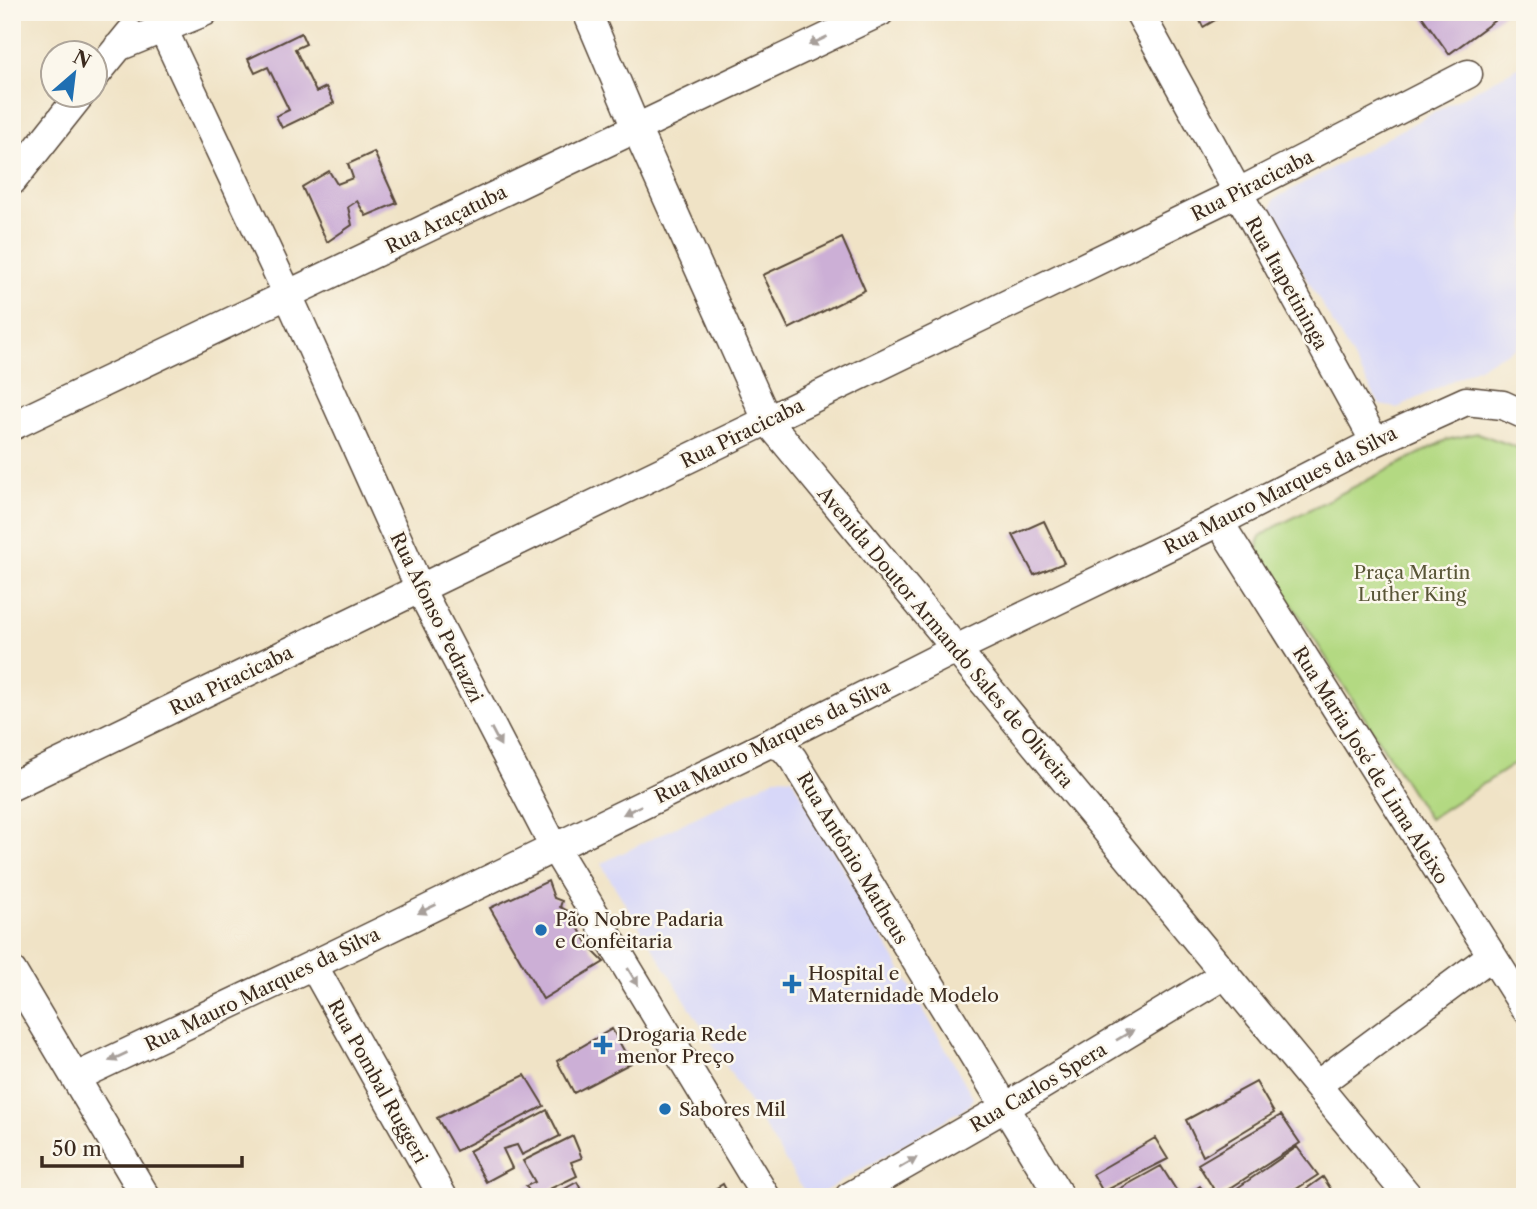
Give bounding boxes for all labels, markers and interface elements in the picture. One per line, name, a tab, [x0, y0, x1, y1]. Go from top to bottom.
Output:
one-way arrow	[808, 36, 828, 47]
north arrow	[38, 38, 108, 108]
text: N	[69, 45, 94, 73]
street label: Rua Piracicaba	[1187, 145, 1317, 226]
street label: Rua Araçatuba	[382, 180, 510, 259]
street label: Rua Itapetininga	[1241, 213, 1333, 354]
street label: Rua Piracicaba	[677, 394, 807, 473]
street label: Rua Mauro Marques da Silva	[1160, 422, 1401, 559]
street label: Avenida Doutor Armando Sales de Oliveira	[812, 481, 1078, 792]
street label: Rua Afonso Pedrazzi	[385, 528, 488, 706]
park label: Praça Martin Luther King	[1354, 561, 1471, 606]
street label: Rua Piracicaba	[166, 641, 296, 720]
street label: Rua Maria José de Lima Aleixo	[1288, 642, 1453, 888]
street label: Rua Mauro Marques da Silva	[651, 674, 893, 808]
one-way arrow	[490, 727, 502, 747]
street label: Rua Antônio Matheus	[792, 768, 913, 948]
one-way arrow	[622, 804, 642, 815]
one-way arrow	[417, 904, 437, 915]
place label: Pão Nobre Padaria e Confeitaria	[555, 908, 723, 953]
street label: Rua Mauro Marques da Silva	[141, 922, 383, 1056]
marker: Pão Nobre Padaria e Confeitaria	[533, 922, 549, 938]
place label: Hospital e Maternidade Modelo	[808, 962, 999, 1007]
one-way arrow	[626, 968, 639, 987]
marker: Hospital e Maternidade Modelo	[782, 974, 802, 994]
street label: Rua Pombal Ruggeri	[323, 995, 432, 1167]
place label: Drogaria Rede menor Preço	[617, 1023, 747, 1068]
one-way arrow	[1116, 1029, 1135, 1041]
marker: Drogaria Rede menor Preço	[595, 1037, 611, 1053]
street label: Rua Carlos Spera	[966, 1038, 1111, 1137]
one-way arrow	[108, 1052, 128, 1063]
place label: Sabores Mil	[679, 1098, 786, 1121]
marker: Sabores Mil	[657, 1101, 673, 1117]
scale bar	[42, 1125, 242, 1169]
text: 50 m	[52, 1136, 102, 1161]
one-way arrow	[898, 1157, 918, 1169]

